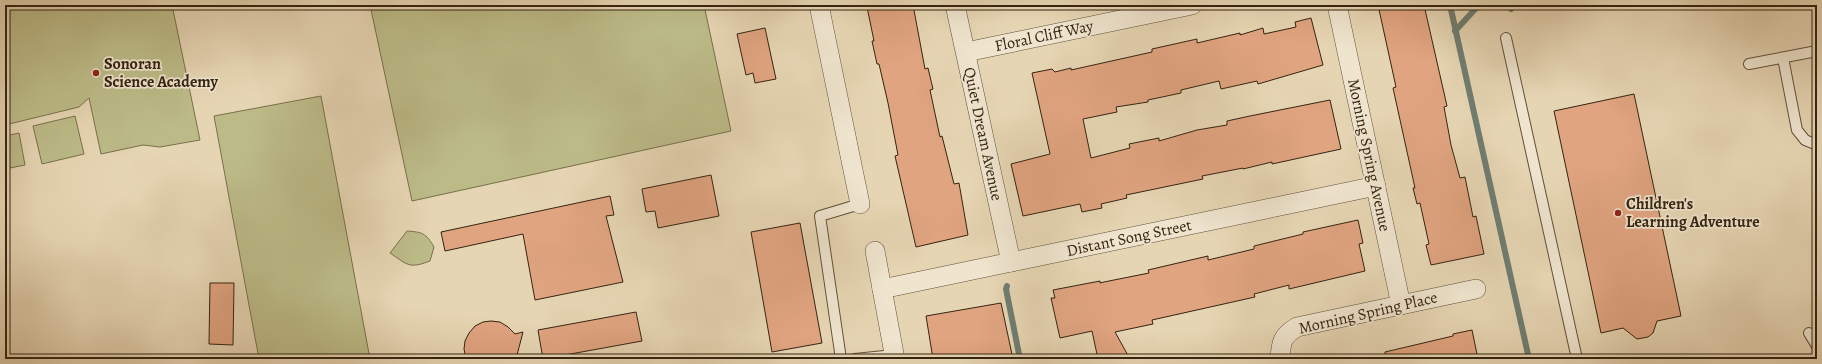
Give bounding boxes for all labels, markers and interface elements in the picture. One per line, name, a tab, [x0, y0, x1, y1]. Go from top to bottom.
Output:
street label: Floral Cliff Way	[993, 15, 1096, 57]
place label: Sonoran Science Academy	[104, 53, 218, 93]
street label: Quiet Dream Avenue	[958, 65, 1008, 203]
marker: Sonoran Science Academy	[91, 68, 101, 78]
street label: Morning Spring Avenue	[1342, 77, 1396, 233]
place label: Children's Learning Adventure	[1626, 193, 1760, 233]
marker: Children's Learning Adventure	[1613, 208, 1623, 218]
street label: Distant Song Street	[1064, 214, 1194, 262]
street label: Morning Spring Place	[1296, 286, 1440, 340]

